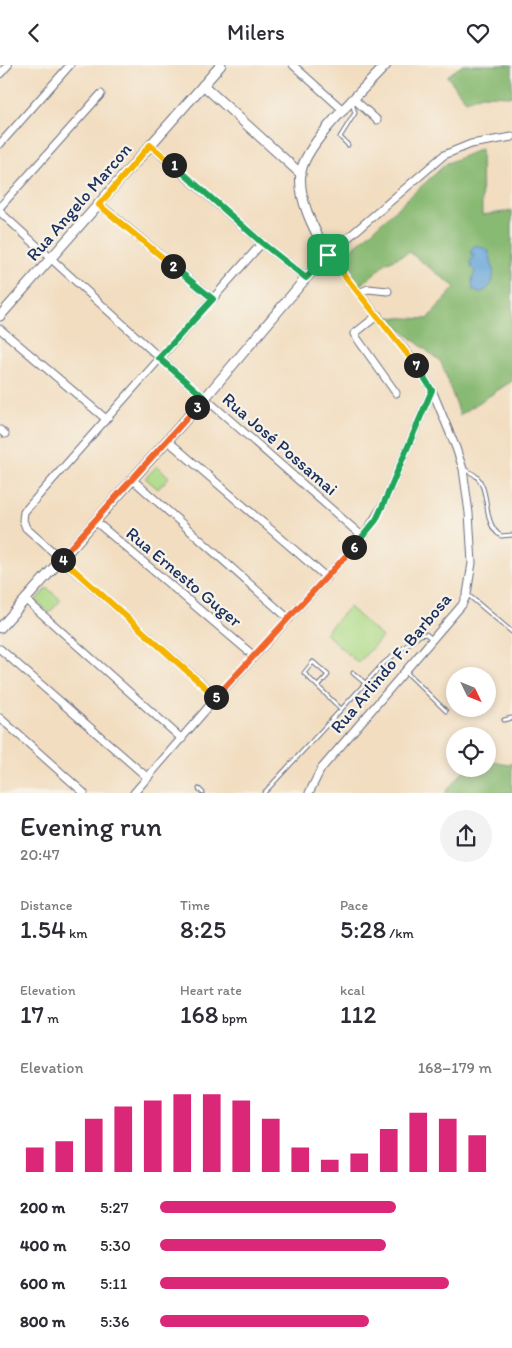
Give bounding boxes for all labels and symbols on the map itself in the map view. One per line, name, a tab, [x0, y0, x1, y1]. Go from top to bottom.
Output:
street label: Rua Angelo Marcon	[22, 138, 136, 266]
pin: 1	[162, 153, 186, 177]
pin	[307, 234, 349, 276]
pin: 2	[160, 253, 186, 279]
pin: 7	[404, 353, 428, 377]
street label: Rua José Possamai	[218, 388, 342, 500]
pin: 3	[184, 395, 210, 419]
street label: Rua Ernesto Guger	[122, 522, 247, 632]
pin: 6	[342, 535, 366, 559]
pin: 4	[50, 547, 76, 573]
street label: Rua Arlindo F. Barbosa	[326, 588, 457, 738]
north arrow	[446, 667, 496, 717]
pin: 5	[204, 685, 228, 709]

